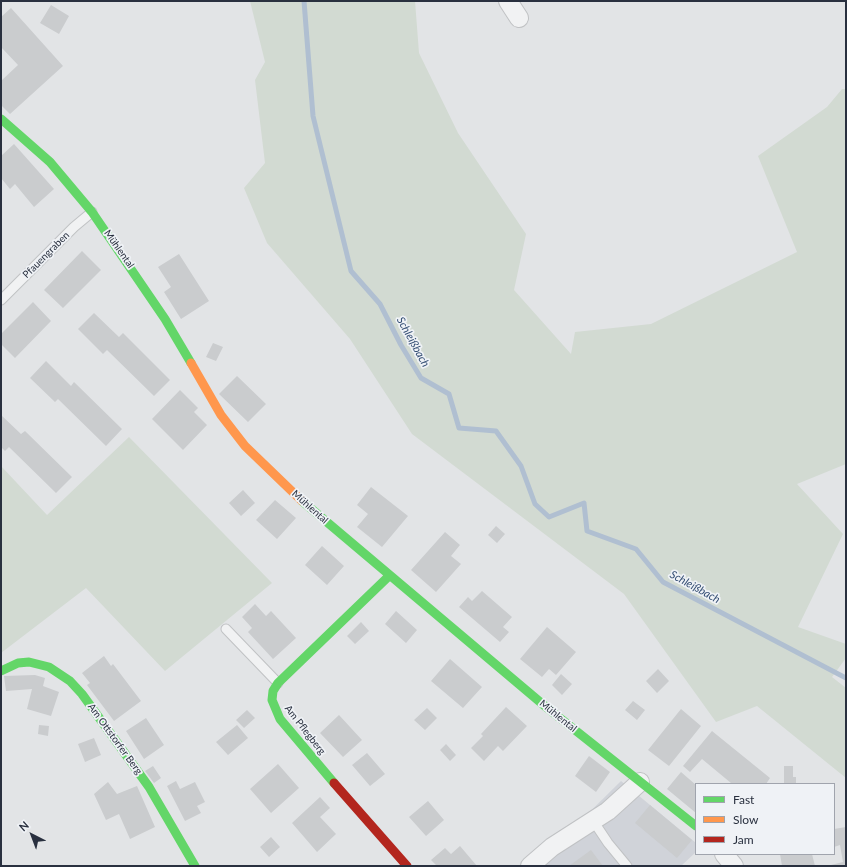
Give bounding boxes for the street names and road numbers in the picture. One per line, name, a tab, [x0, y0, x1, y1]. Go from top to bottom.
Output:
street label: Mühlental	[101, 227, 137, 271]
street label: Pfauengraben	[20, 229, 72, 281]
street label: Mühlental	[289, 488, 331, 526]
street label: Mühlental	[537, 697, 579, 735]
street label: Am Ottstorfer Berg	[85, 701, 145, 777]
street label: Am Pflegberg	[282, 703, 328, 757]

